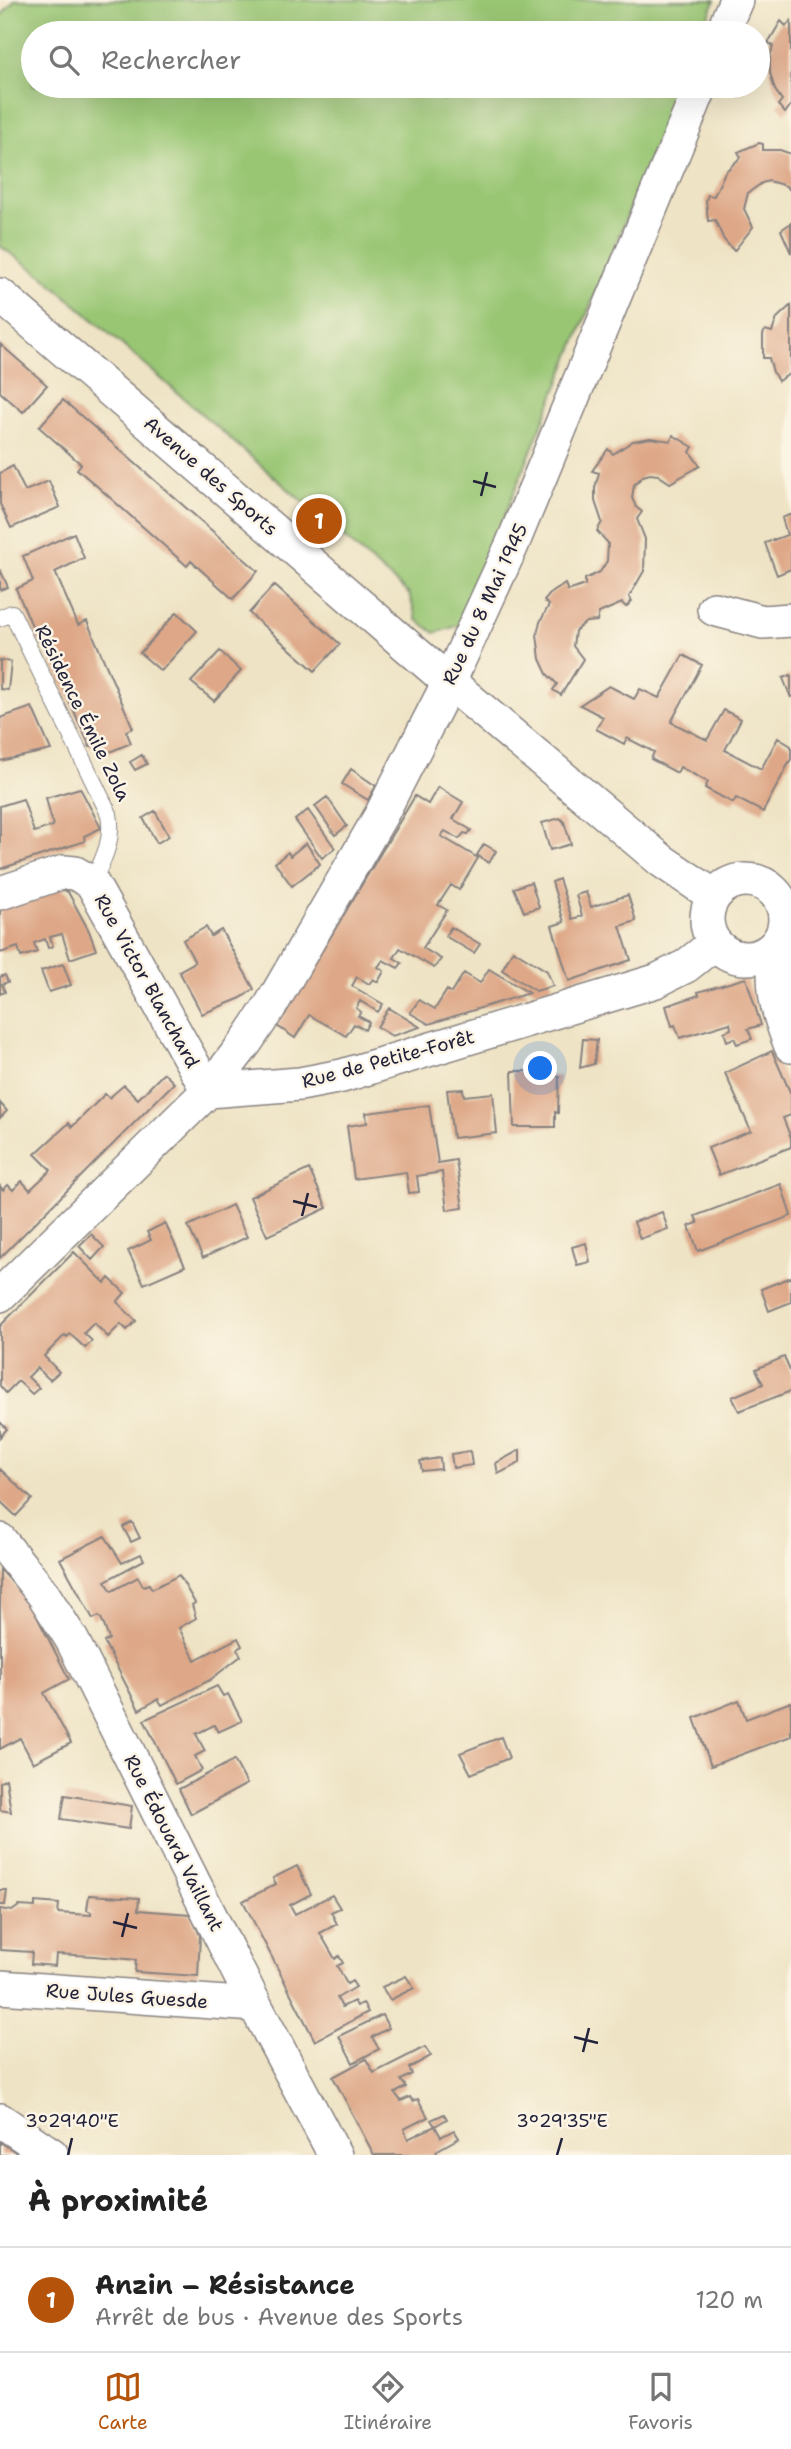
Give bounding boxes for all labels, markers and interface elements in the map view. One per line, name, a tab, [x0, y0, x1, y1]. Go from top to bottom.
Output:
search box	[21, 21, 770, 98]
icon: search	[45, 41, 83, 79]
text: Rechercher	[101, 42, 241, 77]
street label: Avenue des Sports	[139, 411, 283, 541]
pin: 1	[296, 495, 342, 547]
street label: Rue du 8 Mai 1945	[437, 519, 533, 689]
street label: Résidence Émile Zola	[29, 620, 138, 805]
street label: Rue Victor Blanchard	[89, 889, 205, 1073]
street label: Rue de Petite-Forêt	[299, 1024, 477, 1094]
your location	[523, 1051, 557, 1085]
street label: Rue Édouard Vaillant	[119, 1750, 230, 1936]
street label: Rue Jules Guesde	[45, 1978, 209, 2014]
text: 3°29'40"E	[25, 2109, 119, 2133]
text: 3°29'35"E	[516, 2109, 608, 2133]
text: À proximité	[28, 2180, 208, 2221]
text: Anzin – Résistance	[95, 2267, 355, 2302]
text: 1	[46, 2285, 56, 2315]
text: 120 m	[695, 2285, 763, 2315]
text: Arrêt de bus · Avenue des Sports	[95, 2302, 463, 2332]
tab: Carte	[98, 2368, 148, 2435]
tab: Itinéraire	[344, 2368, 432, 2435]
tab: Favoris	[628, 2368, 693, 2435]

